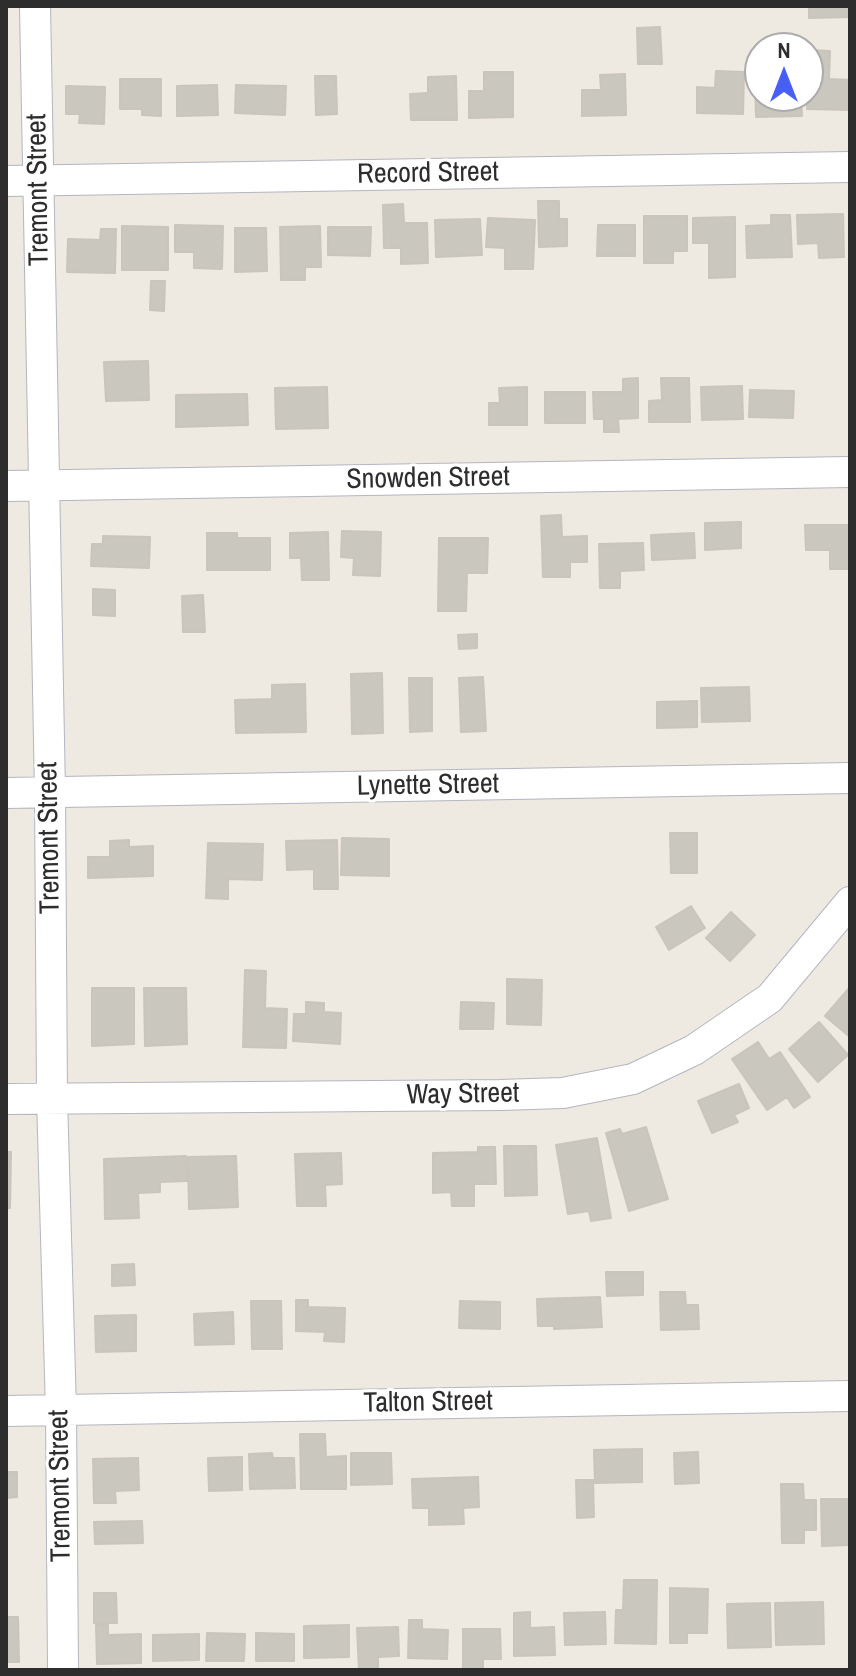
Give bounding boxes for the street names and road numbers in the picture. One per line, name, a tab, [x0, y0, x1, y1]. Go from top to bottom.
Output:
street label: Tremont Street	[21, 114, 57, 266]
street label: Record Street	[357, 156, 499, 192]
street label: Snowden Street	[346, 461, 510, 497]
street label: Tremont Street	[32, 762, 68, 914]
street label: Lynette Street	[357, 768, 499, 804]
street label: Way Street	[406, 1077, 520, 1113]
street label: Talton Street	[363, 1385, 493, 1421]
street label: Tremont Street	[43, 1410, 79, 1562]

